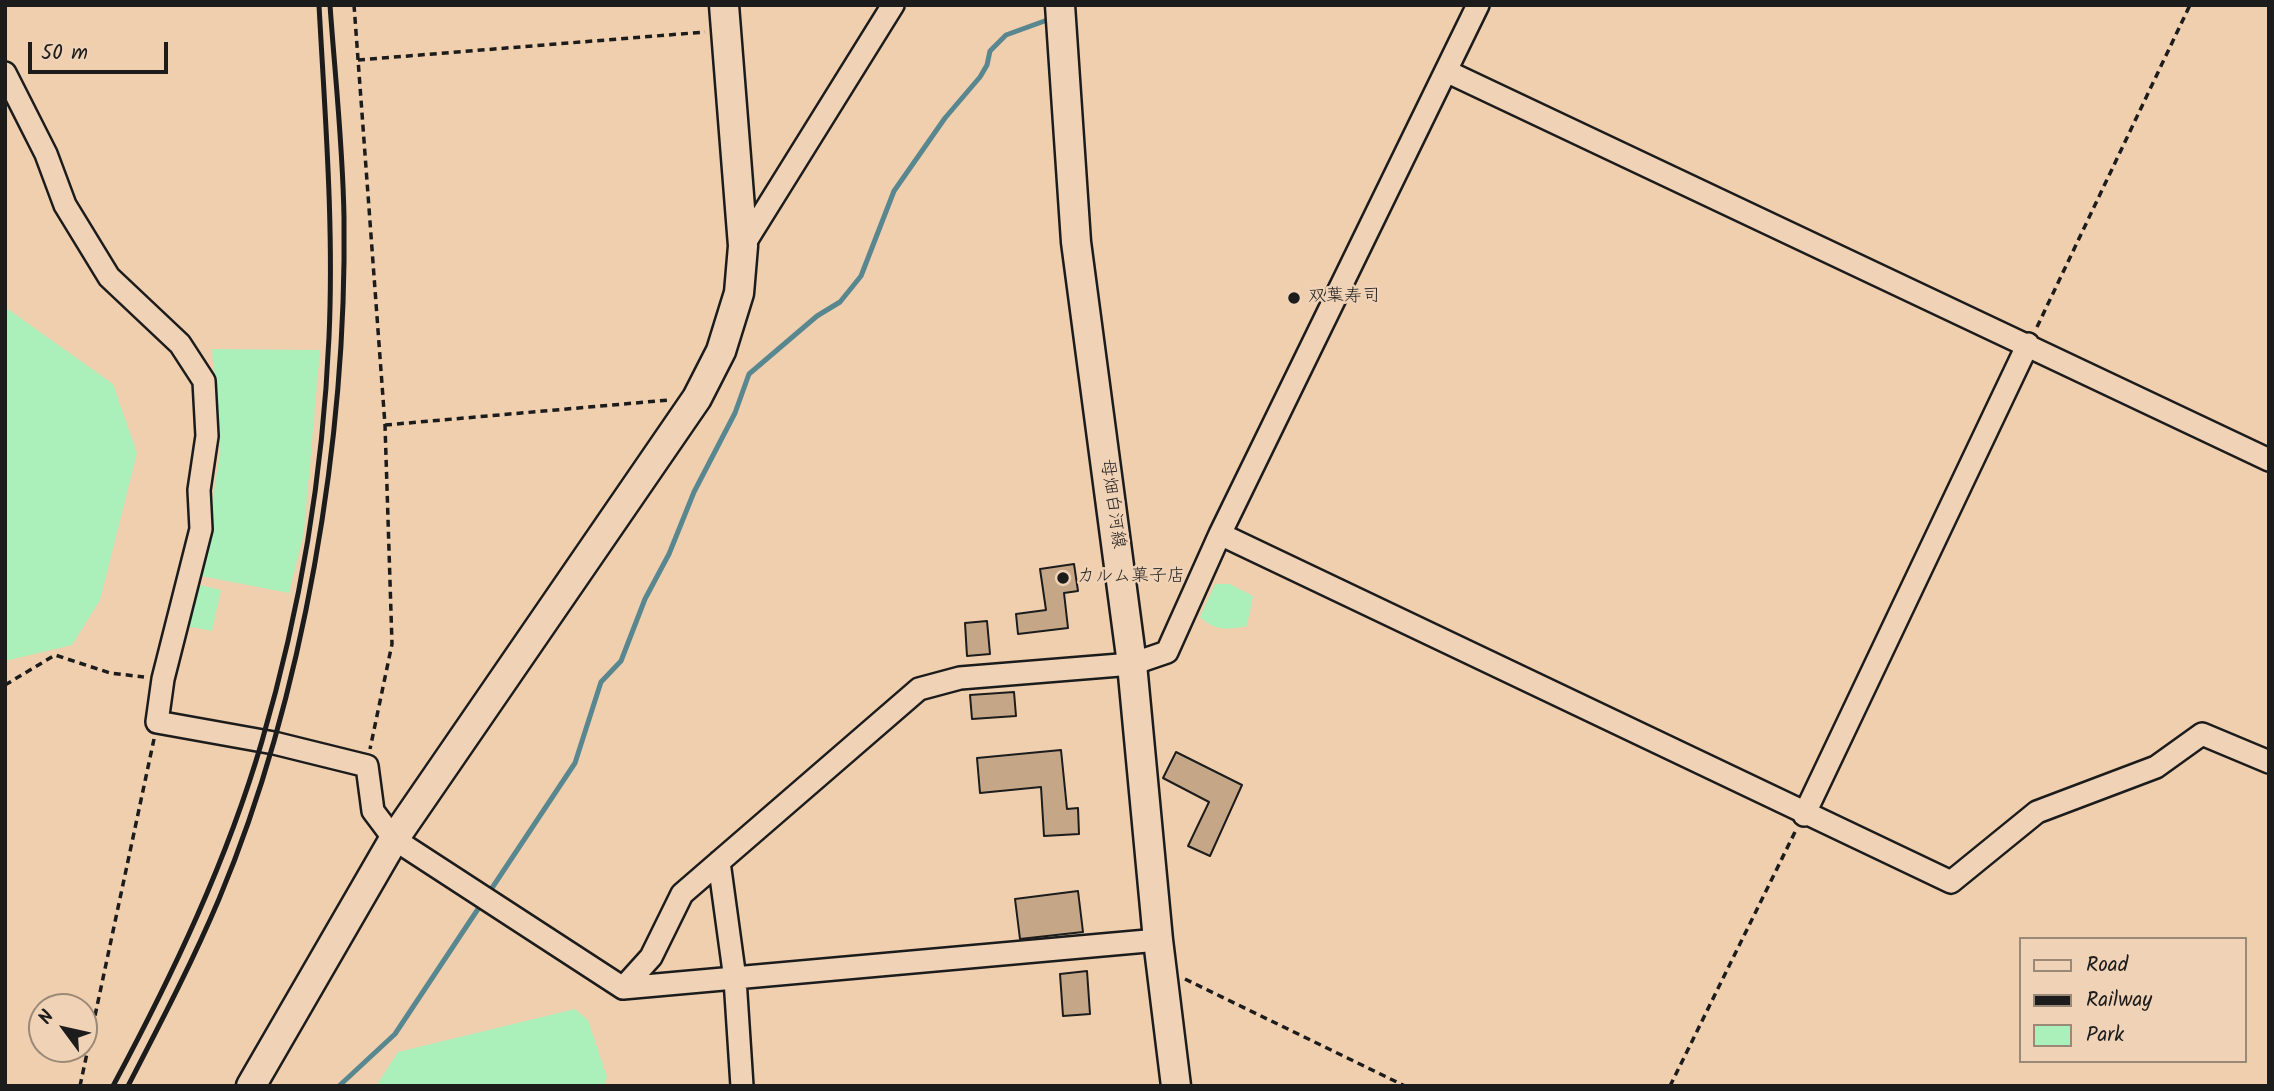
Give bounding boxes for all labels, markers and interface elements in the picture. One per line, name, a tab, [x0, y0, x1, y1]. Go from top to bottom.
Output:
scale bar	[32, 28, 172, 72]
text: 50 m	[41, 37, 88, 70]
place label: 双葉寿司	[1308, 287, 1380, 309]
marker: 双葉寿司	[1286, 290, 1302, 306]
street label: 母畑白河線	[1094, 458, 1128, 550]
place label: カルム菓子店	[1077, 567, 1185, 589]
marker: カルム菓子店	[1055, 570, 1071, 586]
legend	[2018, 937, 2246, 1063]
text: Road	[2086, 949, 2128, 982]
text: Railway	[2086, 984, 2152, 1017]
north arrow	[28, 993, 98, 1063]
text: N	[31, 1004, 63, 1031]
text: Park	[2086, 1019, 2124, 1052]

